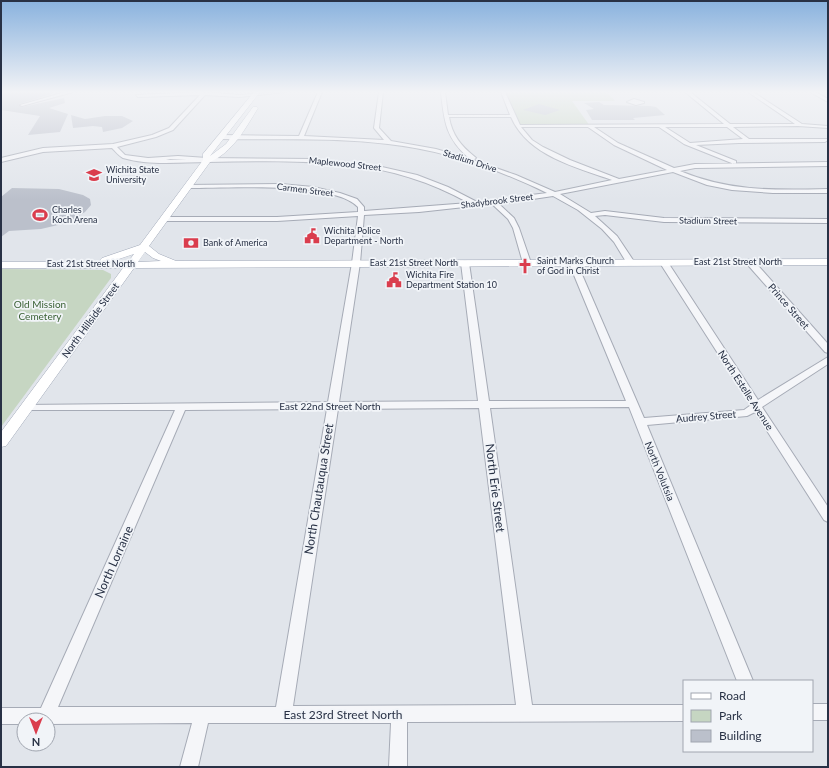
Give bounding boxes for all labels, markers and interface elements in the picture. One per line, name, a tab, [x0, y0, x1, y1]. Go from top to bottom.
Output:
street label: Stadium Drive	[442, 147, 499, 174]
street label: Maplewood Street	[308, 154, 383, 173]
place label: Wichita State University	[106, 164, 159, 185]
school or university icon: Wichita State University	[85, 166, 103, 184]
street label: Carmen Street	[276, 181, 335, 199]
street label: Shadybrook Street	[460, 191, 535, 210]
place label: Charles Koch Arena	[52, 204, 97, 225]
sports icon: Charles Koch Arena	[31, 206, 49, 224]
street label: Stadium Street	[679, 214, 738, 227]
place label: Wichita Police Department - North	[324, 225, 403, 246]
public building icon: Wichita Police Department - North	[303, 227, 321, 245]
bank icon: Bank of America	[182, 234, 200, 252]
place label: Bank of America	[203, 237, 268, 248]
place label: Saint Marks Church of God in Christ	[537, 255, 614, 276]
street label: East 21st Street North	[694, 256, 782, 267]
street label: East 21st Street North	[370, 257, 458, 268]
church icon: Saint Marks Church of God in Christ	[516, 257, 534, 275]
street label: East 21st Street North	[47, 258, 135, 269]
place label: Wichita Fire Department Station 10	[406, 269, 497, 290]
public building icon: Wichita Fire Department Station 10	[385, 271, 403, 289]
street label: North Hillside Street	[59, 280, 121, 360]
street label: Prince Street	[766, 281, 812, 332]
park label: Old Mission Cemetery	[14, 298, 66, 322]
street label: North Estelle Avenue	[716, 348, 776, 432]
street label: East 22nd Street North	[279, 400, 381, 412]
street label: Audrey Street	[675, 407, 737, 425]
street label: North Chautauqua Street	[301, 422, 336, 556]
street label: North Volutsia	[643, 440, 677, 503]
street label: North Erie Street	[483, 443, 508, 534]
street label: North Lorraine	[91, 523, 136, 600]
legend	[683, 680, 813, 752]
text: Road	[719, 688, 746, 703]
street label: East 23rd Street North	[283, 707, 403, 722]
text: Park	[719, 708, 743, 723]
north arrow	[16, 712, 56, 752]
text: Building	[719, 728, 762, 743]
text: N	[32, 736, 40, 749]

